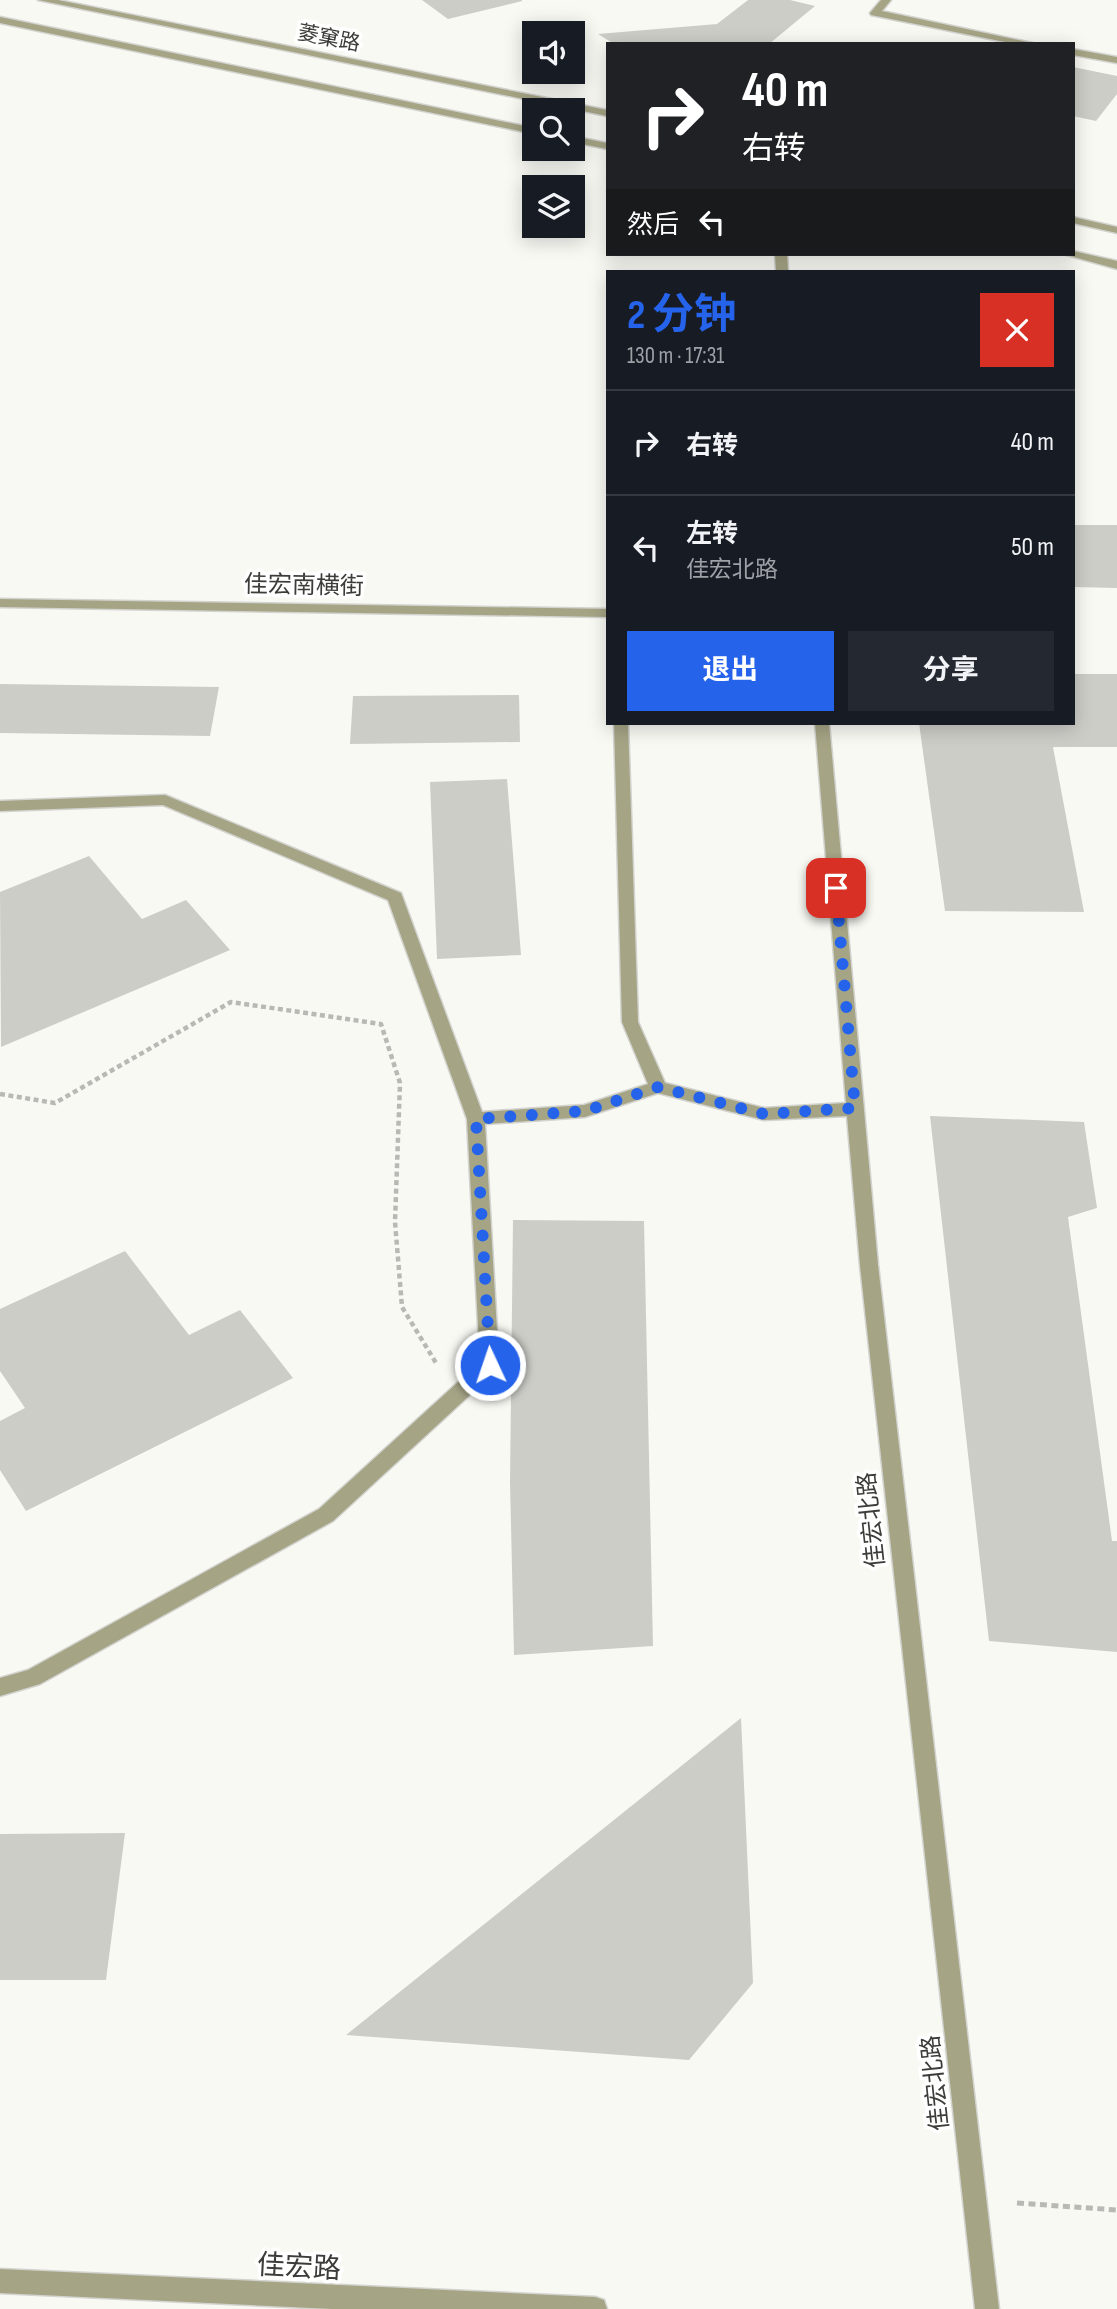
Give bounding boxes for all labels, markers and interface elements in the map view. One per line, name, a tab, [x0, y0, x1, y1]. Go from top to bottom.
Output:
street label: 菱窠路	[296, 20, 362, 57]
map controls	[522, 21, 585, 238]
button: sound	[522, 21, 585, 84]
text: 40 m	[742, 62, 828, 121]
icon: right	[627, 70, 718, 161]
button: search	[522, 98, 585, 161]
text: 右转	[742, 130, 806, 169]
button: layers	[522, 175, 585, 238]
icon: left	[693, 203, 731, 241]
text: 然后	[627, 210, 679, 241]
text: 2 分钟	[627, 290, 736, 341]
button: close	[980, 293, 1054, 367]
text: 130 m · 17:31	[627, 342, 724, 370]
icon: right	[627, 424, 665, 462]
text: 40 m	[1011, 427, 1054, 458]
text: 右转	[686, 431, 738, 462]
text: 左转	[686, 519, 738, 550]
icon: left	[627, 529, 665, 567]
text: 50 m	[1011, 532, 1054, 563]
text: 佳宏北路	[686, 556, 778, 584]
street label: 佳宏南横街	[244, 570, 364, 601]
button: 退出	[627, 631, 834, 711]
button: 分享	[848, 631, 1054, 711]
pin	[806, 858, 866, 918]
icon: arrive	[817, 869, 855, 907]
position arrow	[453, 1328, 527, 1402]
street label: 佳宏北路	[852, 1471, 891, 1569]
street label: 佳宏北路	[916, 2034, 955, 2132]
street label: 佳宏路	[256, 2249, 342, 2286]

